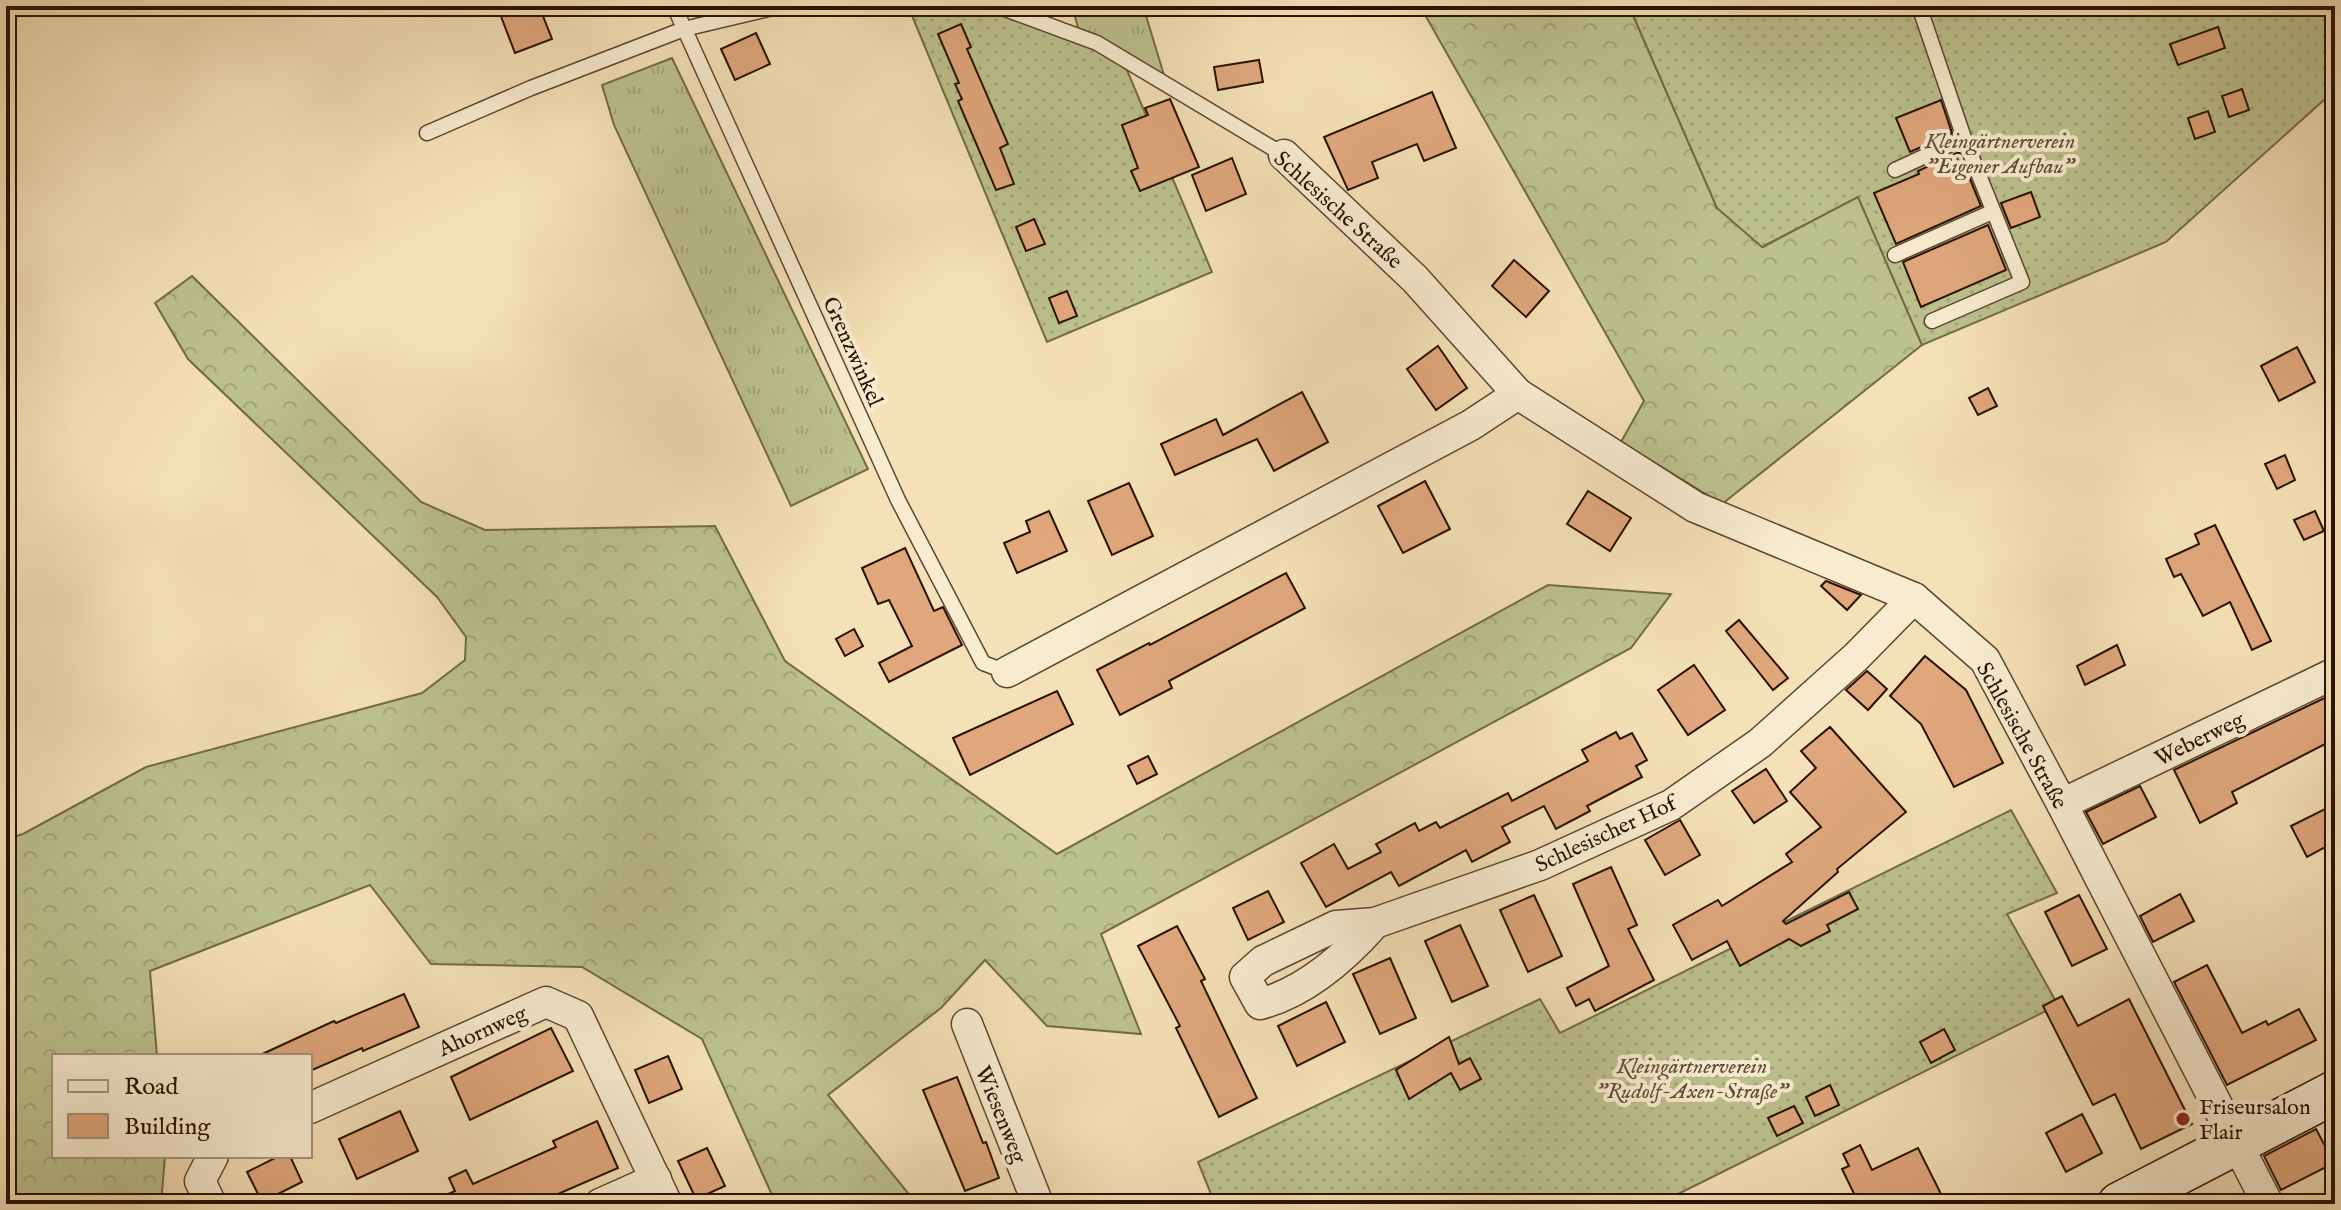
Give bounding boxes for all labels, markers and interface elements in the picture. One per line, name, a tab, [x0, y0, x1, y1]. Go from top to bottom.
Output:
park label: Kleingärtnerverein "Eigener Aufbau"	[1924, 128, 2076, 181]
street label: Schlesische Straße	[1267, 145, 1408, 276]
street label: Grenzwinkel	[816, 293, 889, 411]
street label: Schlesische Straße	[1969, 658, 2073, 814]
street label: Weberweg	[2150, 706, 2250, 773]
street label: Schlesischer Hof	[1531, 788, 1684, 880]
street label: Ahornweg	[433, 999, 533, 1064]
park label: Kleingärtnerverein "Rudolf-Axen-Straße"	[1596, 1053, 1790, 1106]
legend	[52, 1054, 312, 1158]
street label: Wiesenweg	[968, 1062, 1033, 1169]
text: Road	[124, 1072, 178, 1103]
place label: Friseursalon Flair	[2199, 1094, 2311, 1147]
marker: Friseursalon Flair	[2174, 1110, 2192, 1128]
text: Building	[124, 1112, 211, 1143]

